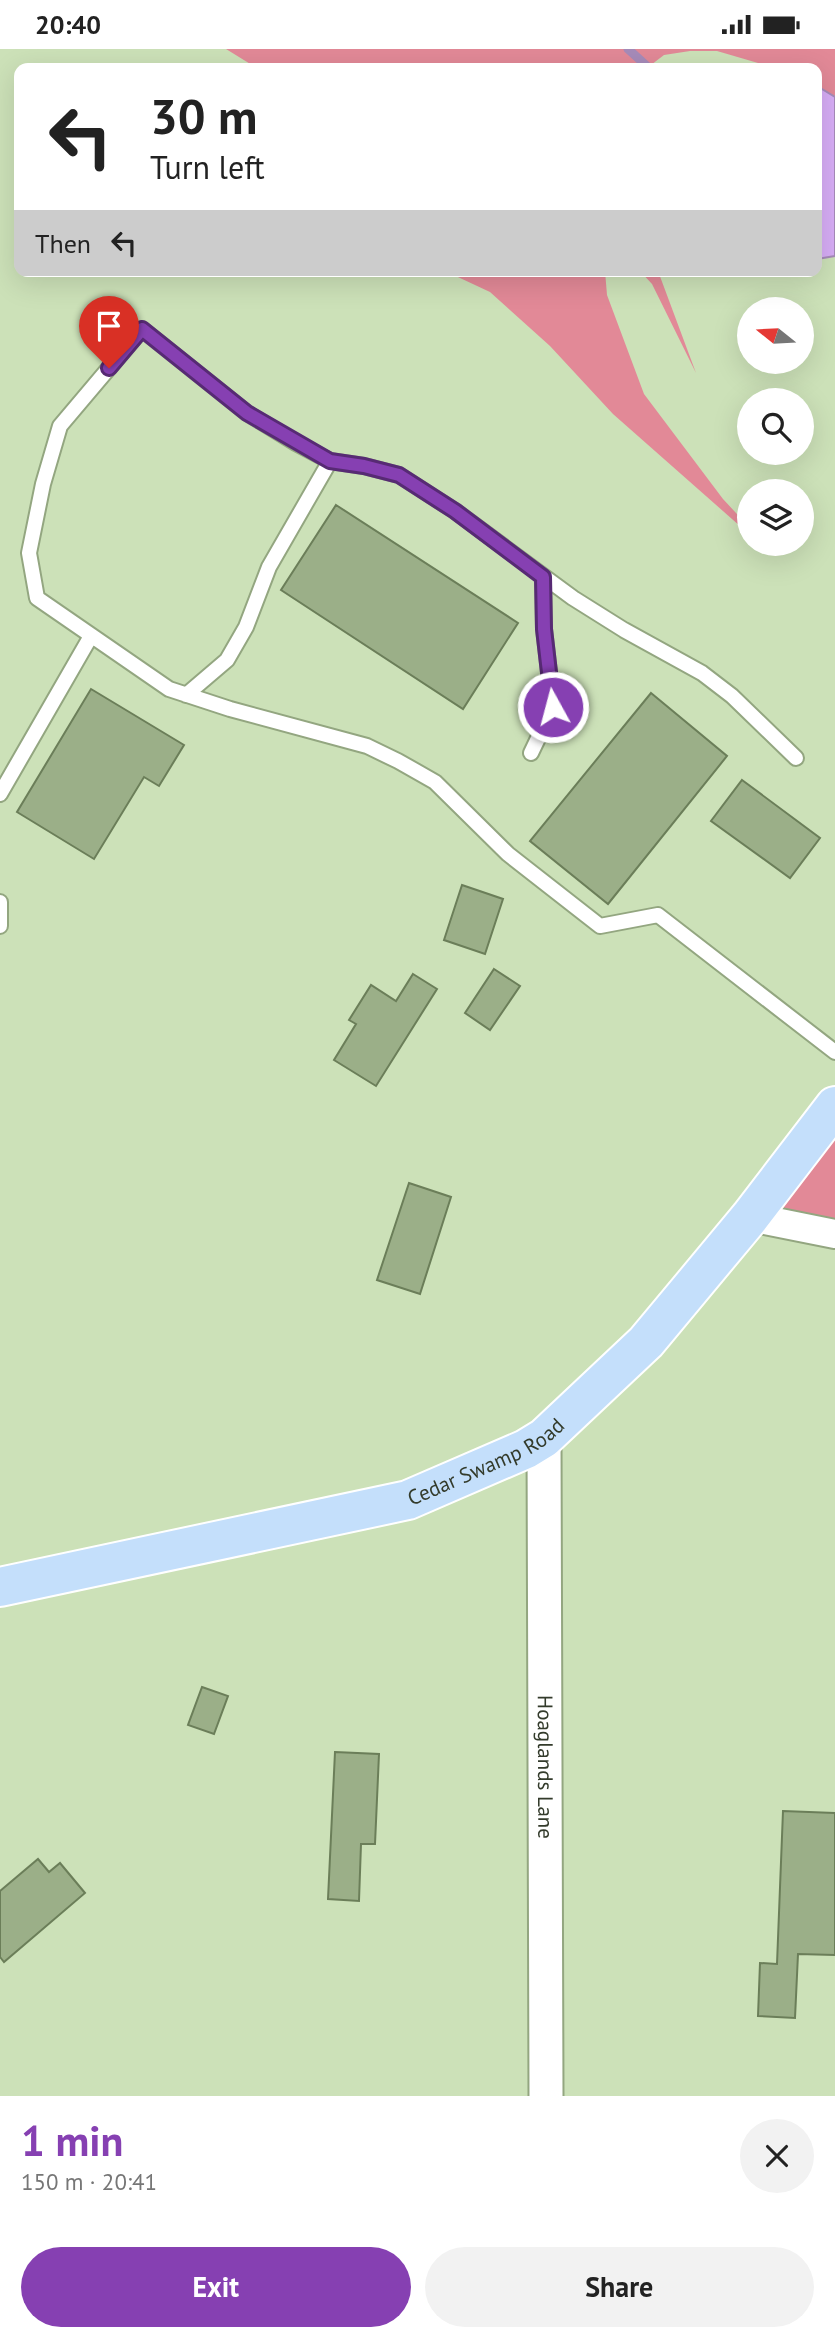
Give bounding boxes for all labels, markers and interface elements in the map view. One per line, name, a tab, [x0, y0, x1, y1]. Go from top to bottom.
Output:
text: 20:40	[35, 8, 101, 41]
text: 30 m	[150, 84, 257, 148]
icon: left	[35, 91, 126, 182]
text: Turn left	[150, 146, 265, 188]
icon: left	[105, 224, 143, 262]
text: Then	[35, 227, 91, 260]
pin	[79, 296, 139, 368]
north arrow	[737, 297, 814, 375]
map controls	[737, 297, 814, 556]
icon: arrive	[90, 307, 128, 345]
button: search	[737, 388, 814, 465]
button: layers	[737, 479, 814, 556]
position arrow	[516, 670, 590, 744]
street label: Cedar Swamp Road	[403, 1412, 570, 1512]
street label: Hoaglands Lane	[532, 1695, 559, 1839]
text: 1 min	[21, 2113, 123, 2168]
button: close	[740, 2119, 814, 2193]
text: 150 m · 20:41	[21, 2167, 157, 2196]
button: Exit	[21, 2247, 411, 2327]
button: Share	[425, 2247, 814, 2327]

